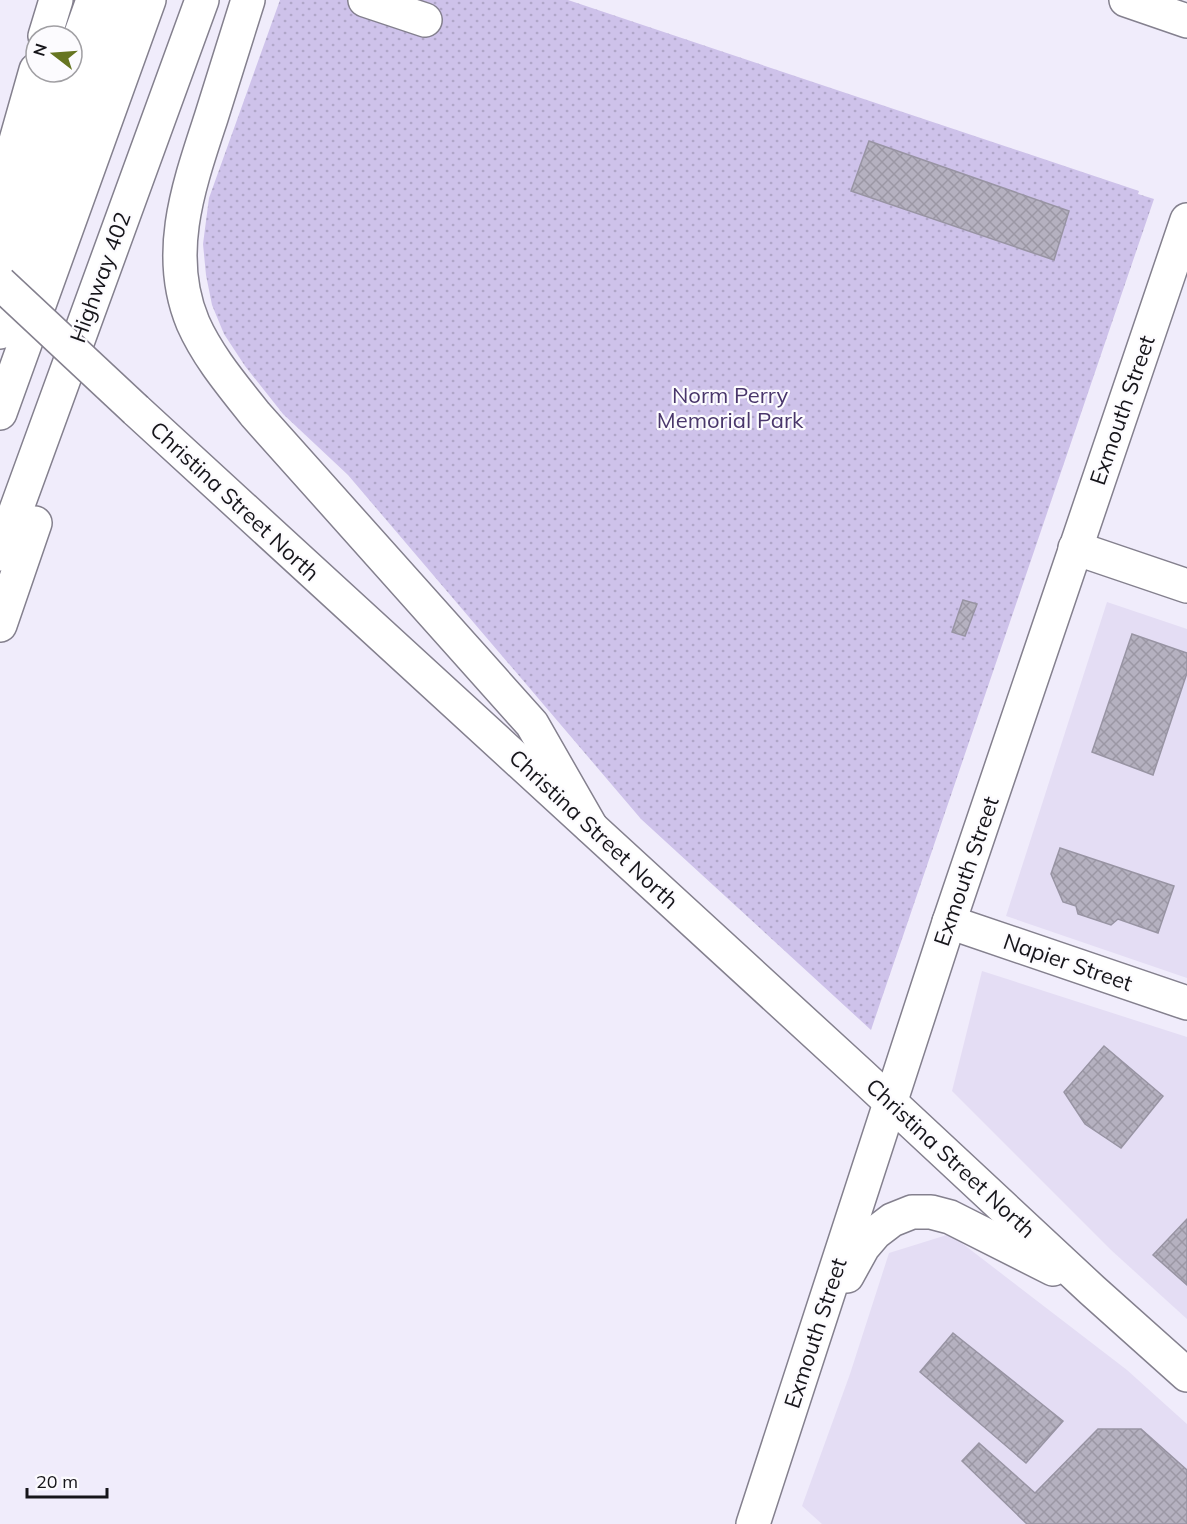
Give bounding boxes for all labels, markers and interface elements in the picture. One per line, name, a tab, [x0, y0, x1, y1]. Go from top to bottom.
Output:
north arrow	[24, 24, 84, 84]
text: N	[28, 41, 51, 58]
street label: Highway 402	[63, 208, 137, 346]
street label: Exmouth Street	[1083, 331, 1161, 489]
park label: Norm Perry Memorial Park	[657, 381, 804, 434]
street label: Christina Street North	[144, 415, 326, 587]
street label: Christina Street North	[503, 743, 685, 915]
street label: Exmouth Street	[927, 792, 1005, 950]
street label: Napier Street	[1000, 927, 1136, 997]
street label: Christina Street North	[860, 1072, 1042, 1244]
street label: Exmouth Street	[778, 1254, 853, 1412]
scale bar	[27, 1461, 106, 1499]
text: 20 m	[36, 1470, 78, 1493]

